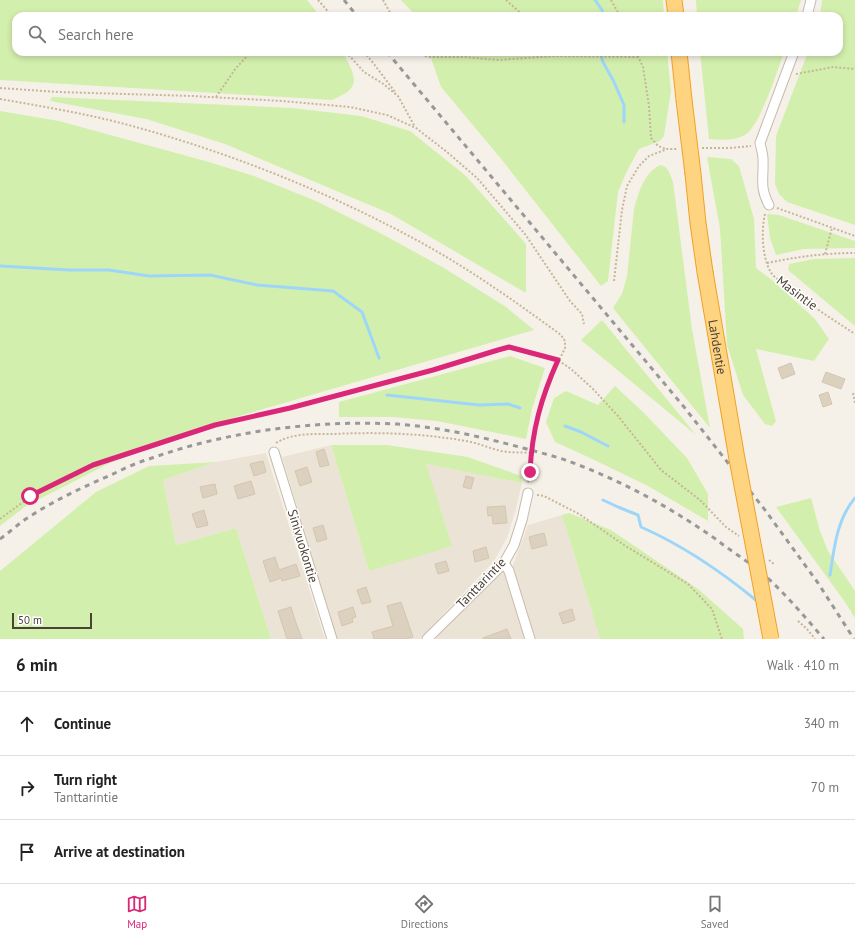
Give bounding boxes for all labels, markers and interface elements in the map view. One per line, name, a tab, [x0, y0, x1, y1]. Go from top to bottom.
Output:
search box	[12, 12, 843, 56]
icon: search	[26, 23, 48, 45]
text: Search here	[58, 25, 134, 44]
street label: Masintie	[773, 272, 821, 314]
street label: Lahdentie	[705, 318, 731, 376]
route end	[521, 463, 539, 481]
route start	[21, 487, 39, 505]
street label: Sinivuokontie	[284, 507, 322, 585]
street label: Tanttarintie	[453, 554, 509, 612]
scale bar	[12, 611, 92, 630]
text: 50 m	[18, 613, 42, 627]
text: 6 min	[16, 654, 57, 676]
text: Walk · 410 m	[767, 657, 839, 674]
icon: ahead	[16, 713, 38, 735]
text: Continue	[54, 714, 111, 733]
text: 340 m	[804, 715, 839, 732]
text: Turn right	[54, 770, 117, 789]
icon: right	[16, 777, 38, 799]
text: 70 m	[811, 779, 839, 796]
text: Tanttarintie	[54, 789, 118, 806]
icon: arrive	[16, 841, 38, 863]
text: Arrive at destination	[54, 842, 185, 861]
tab: Map	[126, 893, 148, 931]
tab: Directions	[401, 893, 448, 931]
tab: Saved	[701, 893, 729, 931]

